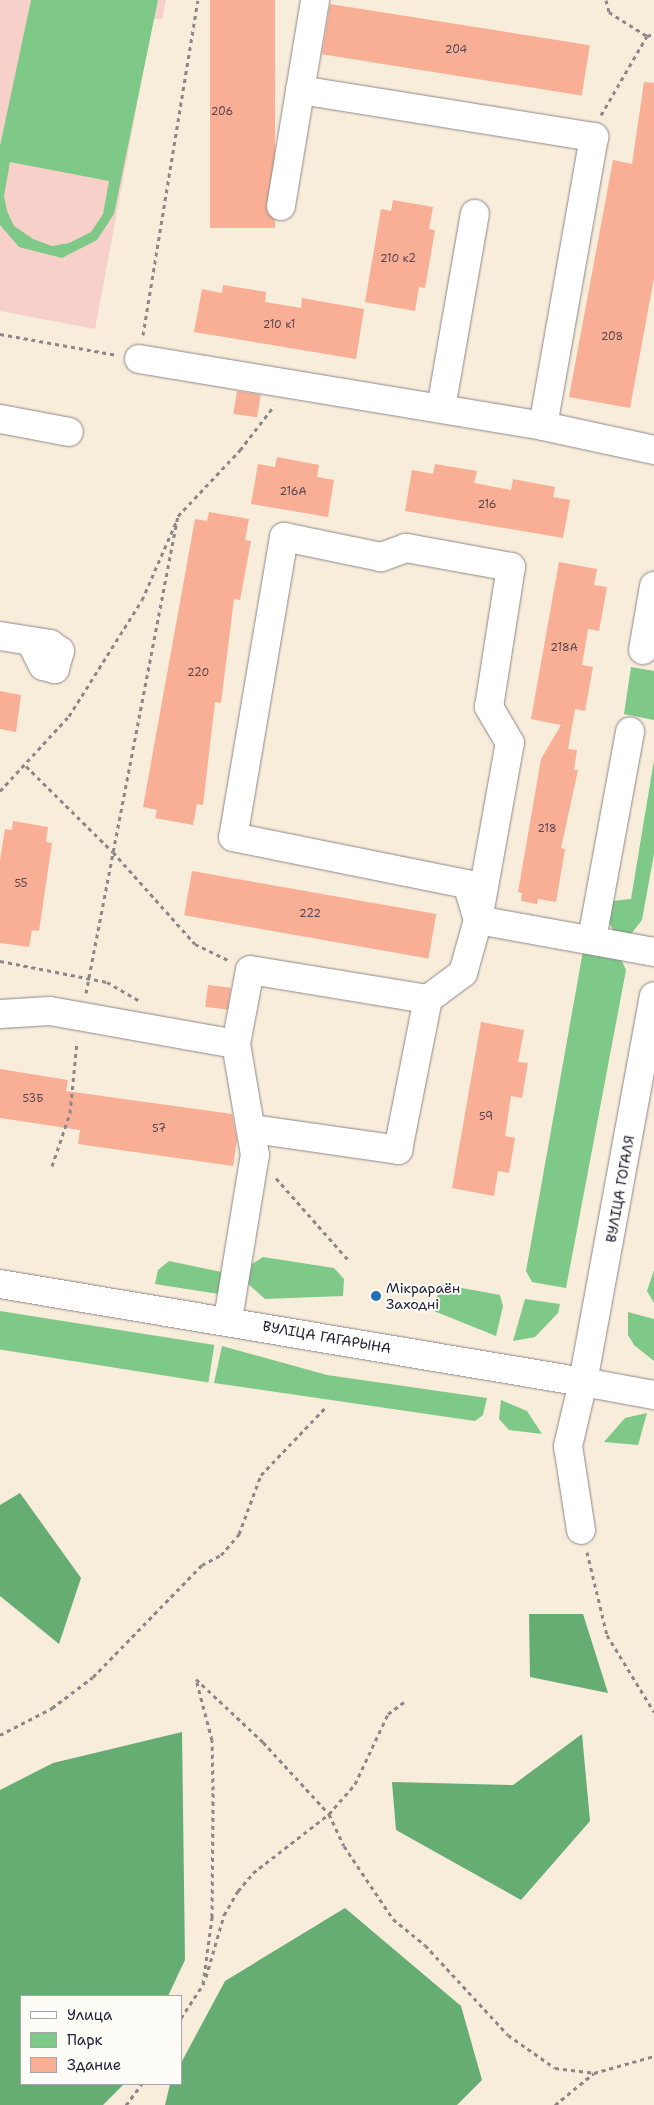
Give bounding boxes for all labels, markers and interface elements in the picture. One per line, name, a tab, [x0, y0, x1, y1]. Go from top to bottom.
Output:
house number: 204	[445, 43, 467, 57]
house number: 206	[211, 105, 233, 119]
house number: 210 к2	[380, 252, 416, 266]
house number: 210 к1	[263, 318, 295, 332]
house number: 208	[601, 330, 623, 344]
house number: 216А	[279, 485, 307, 499]
house number: 216	[477, 498, 497, 512]
house number: 218А	[550, 641, 578, 655]
house number: 220	[187, 666, 209, 680]
house number: 218	[537, 822, 557, 836]
house number: 55	[14, 877, 28, 891]
house number: 222	[299, 907, 321, 921]
house number: 53Б	[22, 1092, 44, 1106]
house number: 59	[479, 1110, 493, 1124]
house number: 57	[152, 1122, 166, 1136]
street label: ВУЛІЦА ГОГАЛЯ	[602, 1134, 638, 1244]
place label: Мікрараён Заходні	[386, 1280, 460, 1312]
marker: Мікрараён Заходні	[370, 1290, 382, 1302]
street label: ВУЛІЦА ГАГАРЫНА	[261, 1317, 393, 1357]
legend	[20, 1995, 182, 2085]
text: Улица	[67, 2005, 112, 2025]
text: Парк	[67, 2030, 103, 2050]
text: Здание	[67, 2055, 121, 2075]

